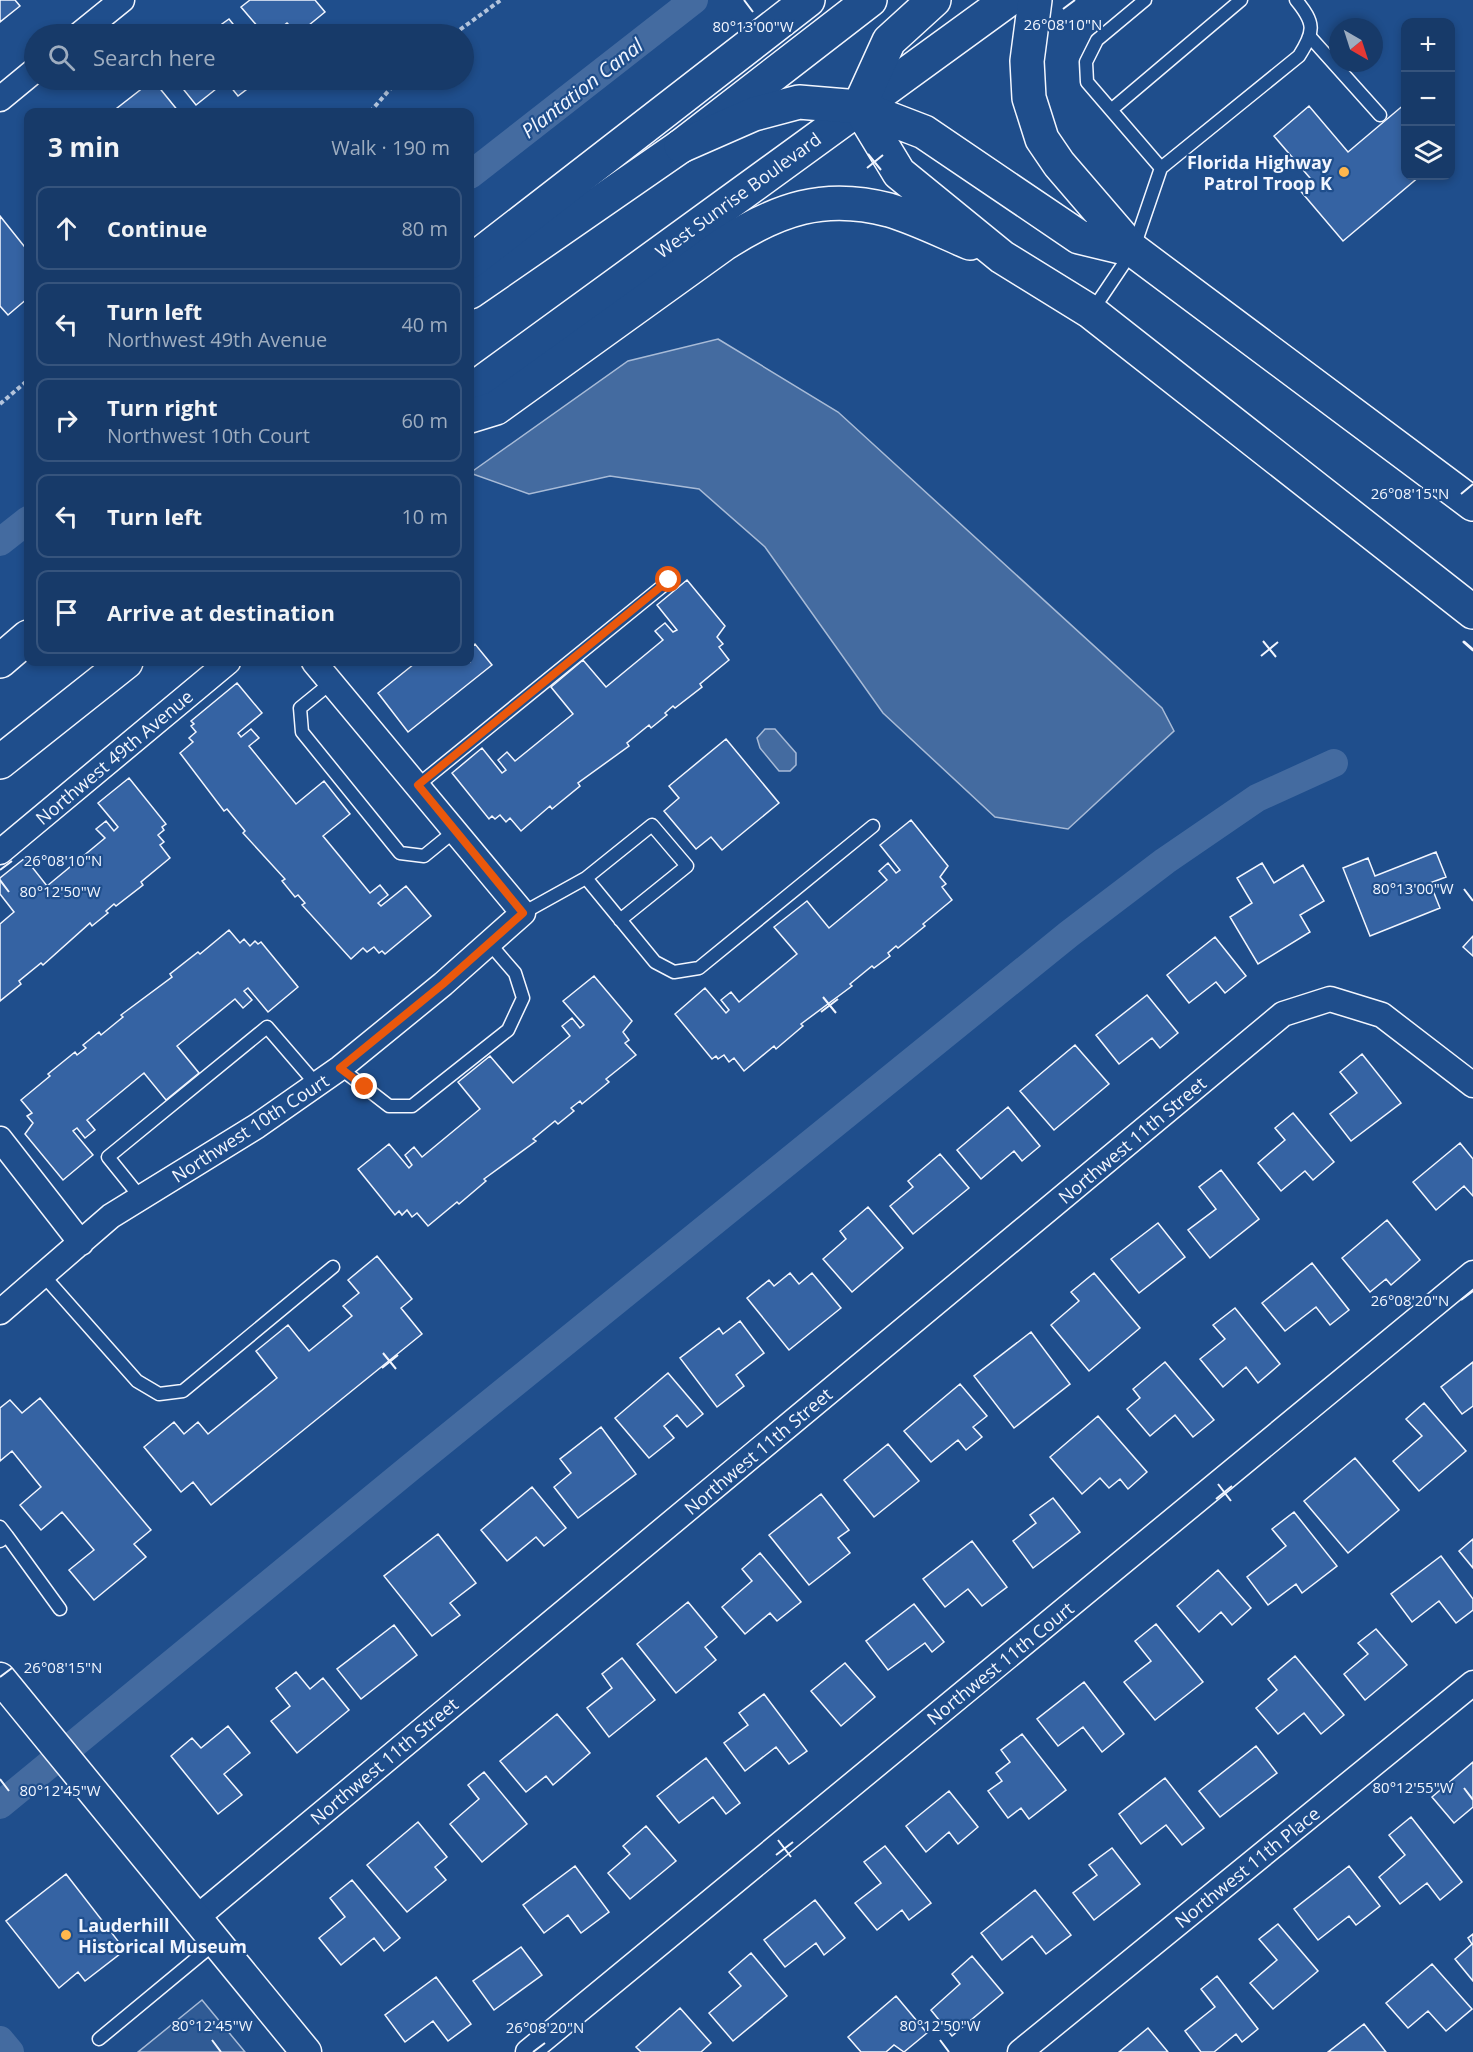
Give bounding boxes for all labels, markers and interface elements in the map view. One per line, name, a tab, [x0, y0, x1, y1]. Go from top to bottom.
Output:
text: 26°08'10"N	[1024, 14, 1102, 34]
text: 80°13'00"W	[713, 16, 794, 36]
north arrow	[1329, 18, 1383, 72]
map controls	[1401, 18, 1455, 180]
button: +	[1401, 18, 1455, 72]
search box	[24, 24, 474, 90]
water label: Plantation Canal	[516, 31, 649, 144]
icon: search	[45, 41, 78, 74]
text: Search here	[93, 42, 216, 72]
button: −	[1401, 72, 1455, 126]
button: layers	[1401, 126, 1455, 180]
street label: West Sunrise Boulevard	[650, 127, 826, 263]
text: 3 min	[48, 129, 120, 165]
text: Walk · 190 m	[331, 134, 450, 161]
place label: Florida Highway Patrol Troop K	[1187, 150, 1333, 195]
marker: Florida Highway Patrol Troop K	[1337, 165, 1351, 179]
icon: ahead	[50, 212, 83, 245]
text: Continue	[107, 213, 207, 243]
text: 80 m	[401, 215, 448, 242]
text: Turn left	[107, 296, 202, 326]
icon: left	[50, 308, 83, 341]
text: 40 m	[401, 311, 448, 338]
text: Northwest 49th Avenue	[107, 326, 327, 353]
text: Turn right	[107, 392, 218, 422]
icon: right	[50, 404, 83, 437]
text: 60 m	[401, 407, 448, 434]
text: Northwest 10th Court	[107, 422, 310, 449]
text: 26°08'15"N	[1371, 483, 1449, 503]
icon: left	[50, 500, 83, 533]
text: Turn left	[107, 501, 202, 531]
text: 10 m	[401, 503, 448, 530]
route start	[655, 566, 681, 592]
icon: arrive	[50, 596, 83, 629]
text: Arrive at destination	[107, 597, 335, 627]
street label: Northwest 49th Avenue	[30, 684, 198, 830]
text: 26°08'10"N	[24, 850, 102, 870]
text: 80°13'00"W	[1373, 878, 1454, 898]
text: 80°12'50"W	[20, 881, 101, 901]
street label: Northwest 10th Court	[167, 1068, 333, 1188]
street label: Northwest 11th Street	[1053, 1071, 1211, 1209]
route end	[351, 1073, 377, 1099]
text: 26°08'20"N	[1371, 1290, 1449, 1310]
street label: Northwest 11th Street	[679, 1382, 837, 1520]
street label: Northwest 11th Court	[921, 1596, 1079, 1730]
text: 26°08'15"N	[24, 1657, 102, 1677]
street label: Northwest 11th Street	[305, 1692, 463, 1830]
text: 80°12'55"W	[1373, 1777, 1454, 1797]
text: 80°12'45"W	[20, 1780, 101, 1800]
street label: Northwest 11th Place	[1170, 1801, 1324, 1933]
place label: Lauderhill Historical Museum	[78, 1913, 247, 1958]
marker: Lauderhill Historical Museum	[59, 1928, 73, 1942]
text: 80°12'45"W	[172, 2015, 253, 2035]
text: 80°12'50"W	[900, 2015, 981, 2035]
text: 26°08'20"N	[506, 2017, 584, 2037]

